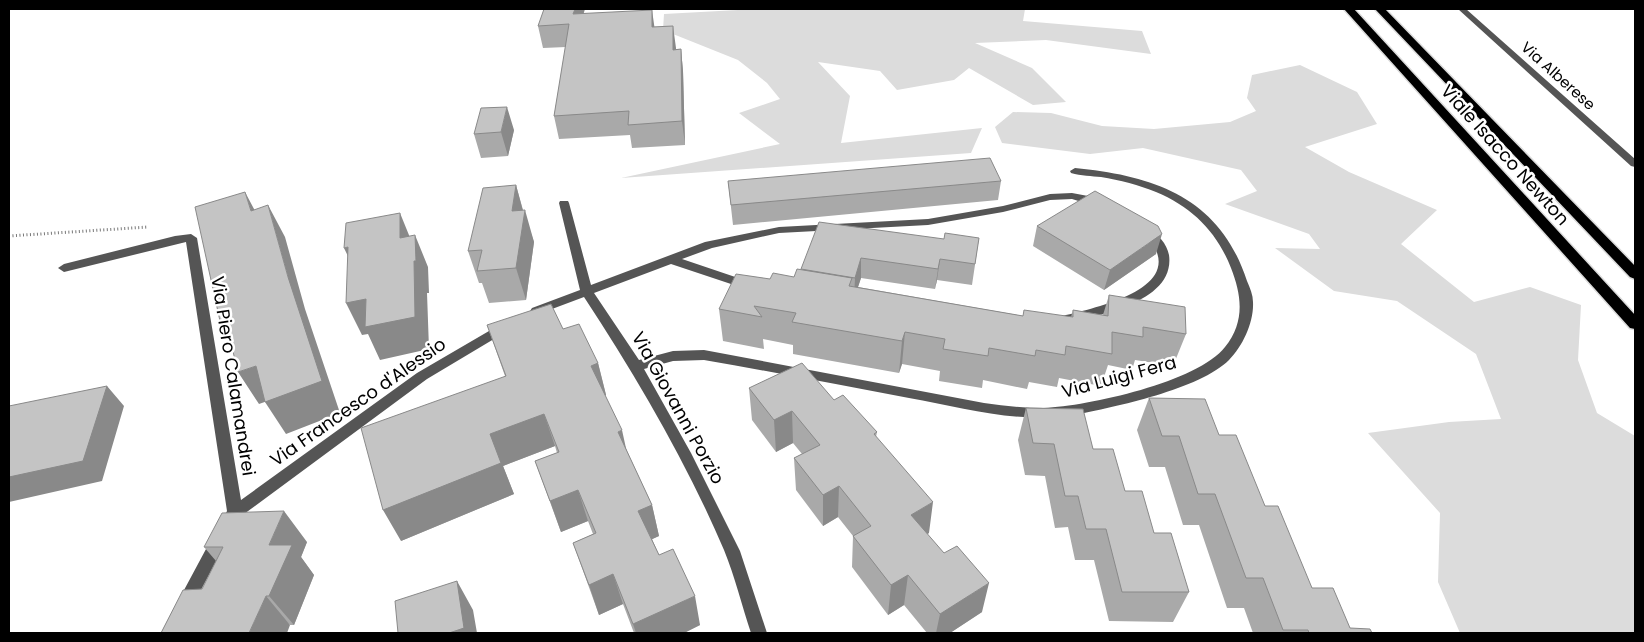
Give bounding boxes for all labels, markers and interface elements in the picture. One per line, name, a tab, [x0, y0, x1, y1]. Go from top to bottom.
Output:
street label: Via Alberese	[1517, 37, 1600, 115]
street label: Viale Isacco Newton	[1435, 79, 1575, 230]
street label: Via Piero Calamandrei	[205, 274, 262, 478]
street label: Via Giovanni Porzio	[626, 327, 731, 489]
street label: Via Francesco d'Alessio	[265, 331, 451, 472]
street label: Via Luigi Fera	[1059, 349, 1179, 404]

